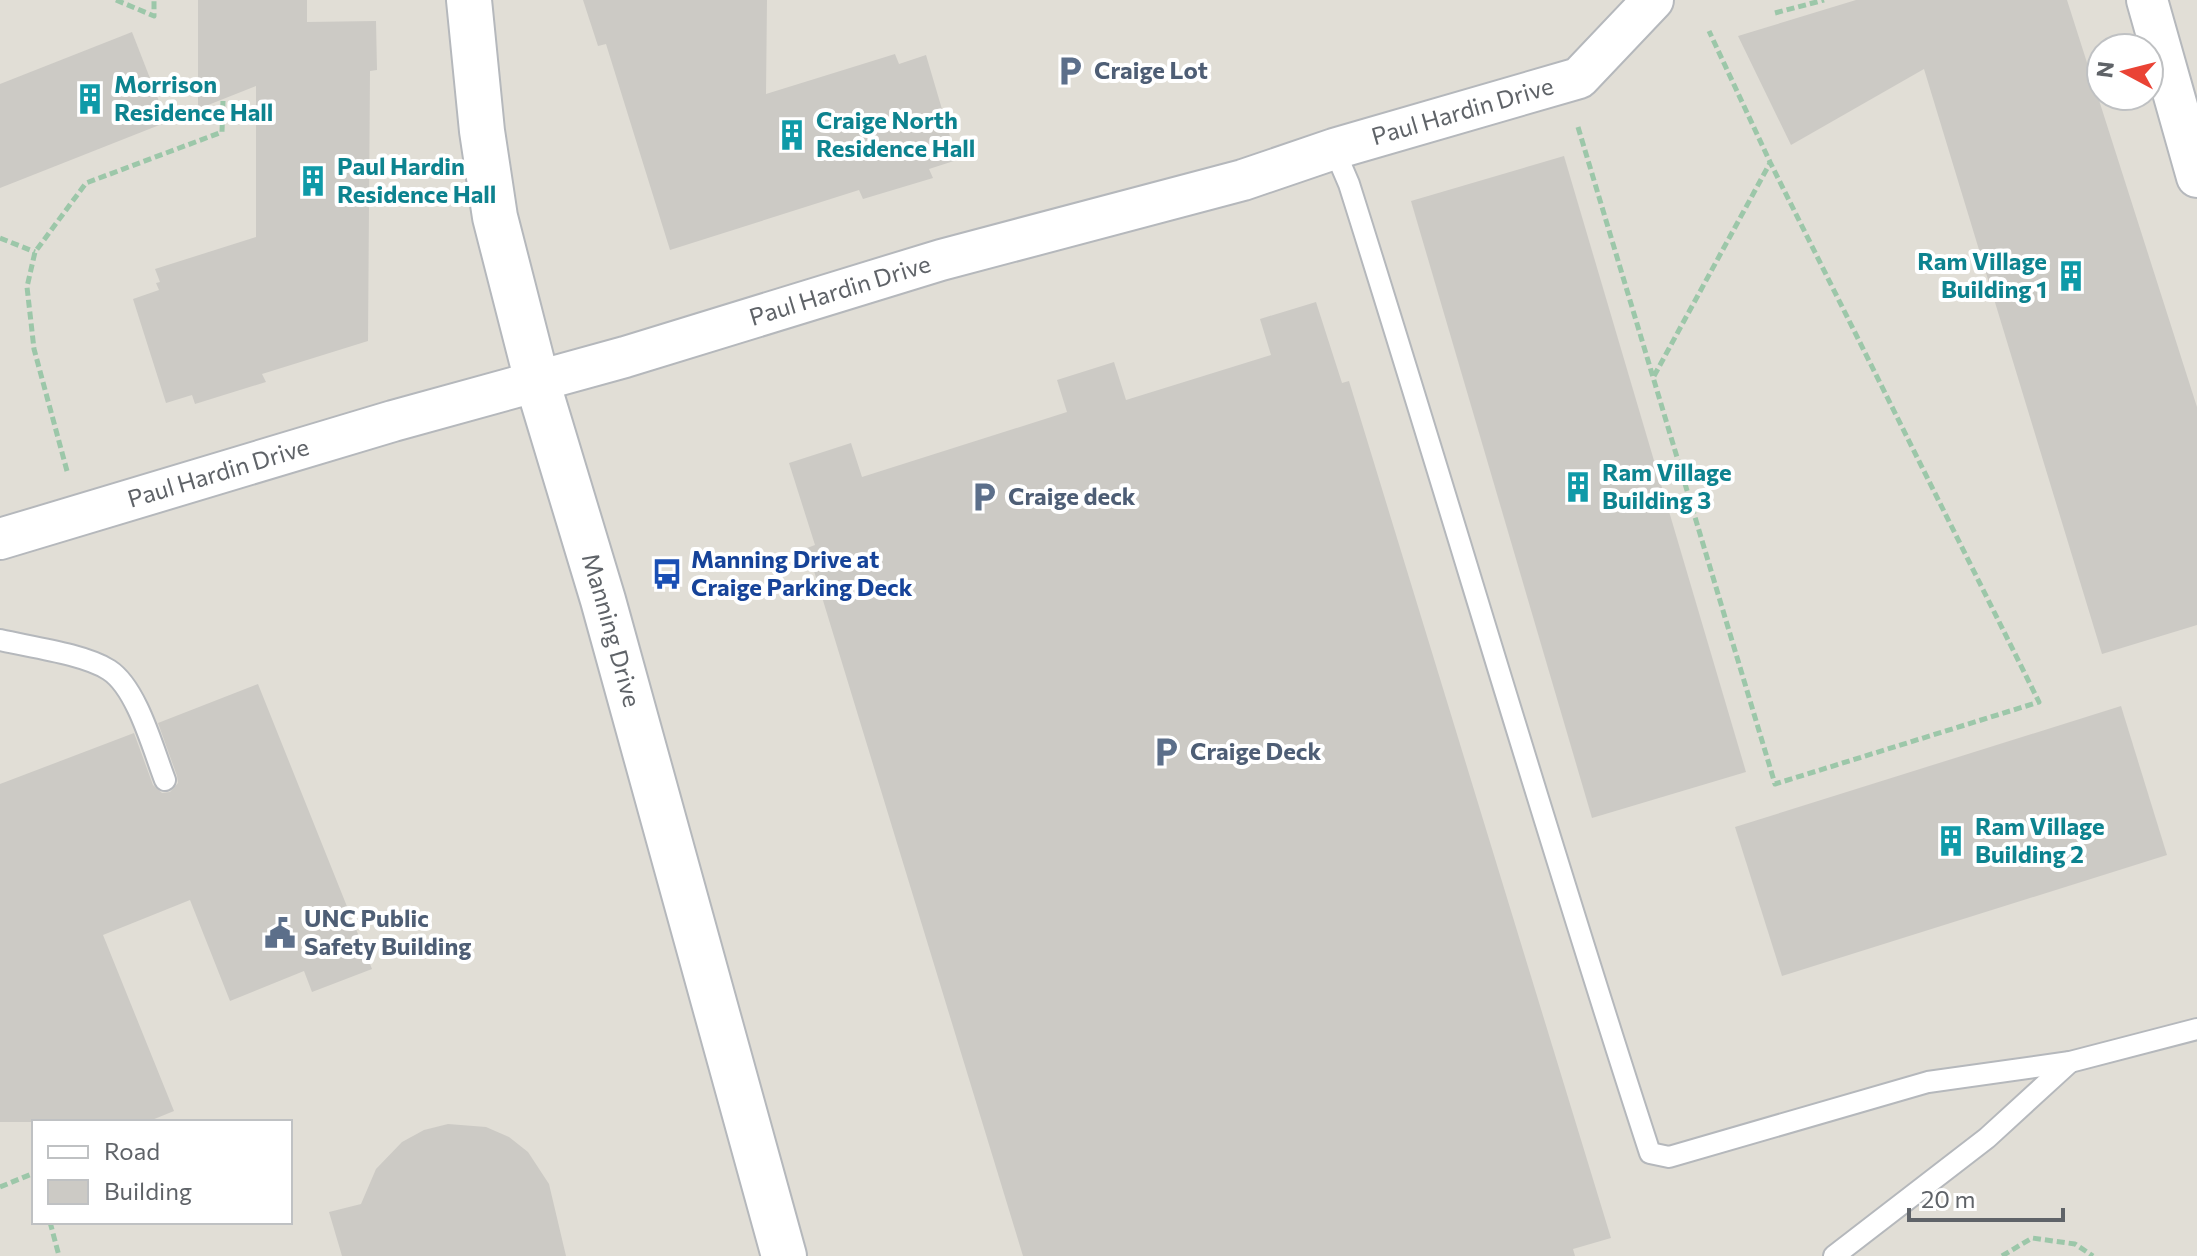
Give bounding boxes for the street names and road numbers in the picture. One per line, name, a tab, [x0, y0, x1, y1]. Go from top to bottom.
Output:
street label: Paul Hardin Drive	[1368, 70, 1556, 150]
street label: Paul Hardin Drive	[746, 248, 934, 331]
street label: Paul Hardin Drive	[124, 431, 312, 513]
street label: Manning Drive	[577, 550, 648, 710]

